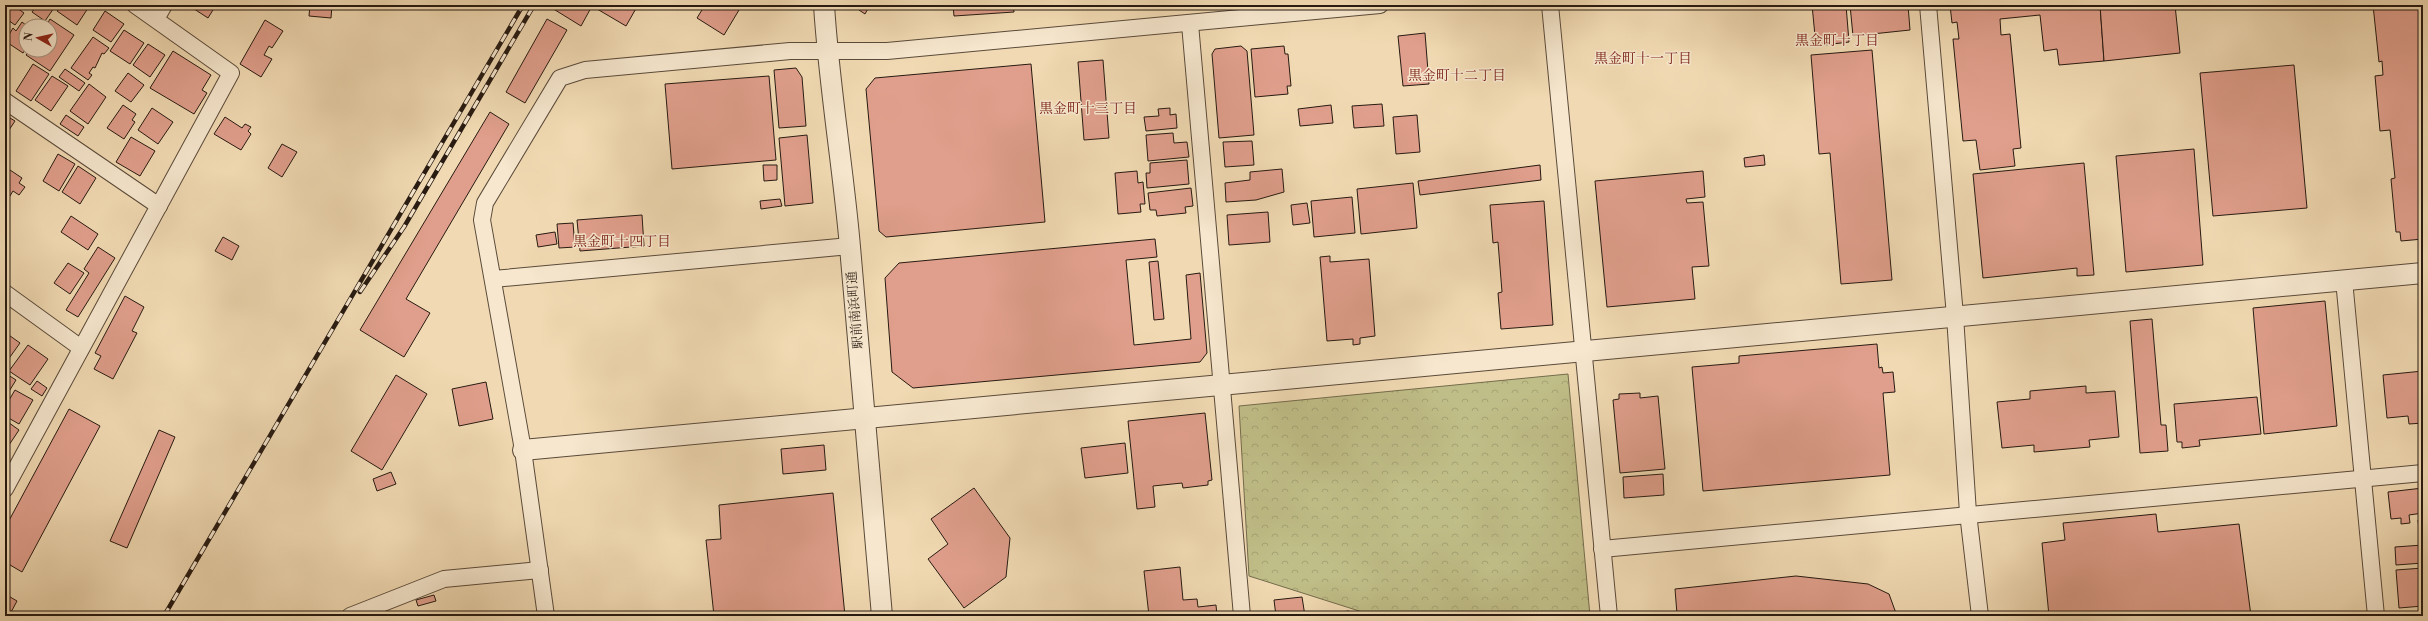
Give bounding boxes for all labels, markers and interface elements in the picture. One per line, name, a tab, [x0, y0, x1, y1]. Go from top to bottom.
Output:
north arrow	[18, 18, 58, 58]
text: N	[22, 31, 37, 42]
district label: 黒金町十丁目	[1795, 32, 1879, 50]
district label: 黒金町十一丁目	[1594, 50, 1692, 68]
district label: 黒金町十二丁目	[1408, 67, 1506, 85]
district label: 黒金町十三丁目	[1039, 100, 1137, 118]
district label: 黒金町十四丁目	[573, 233, 671, 251]
street label: 駅前南浜町通	[844, 270, 866, 350]

